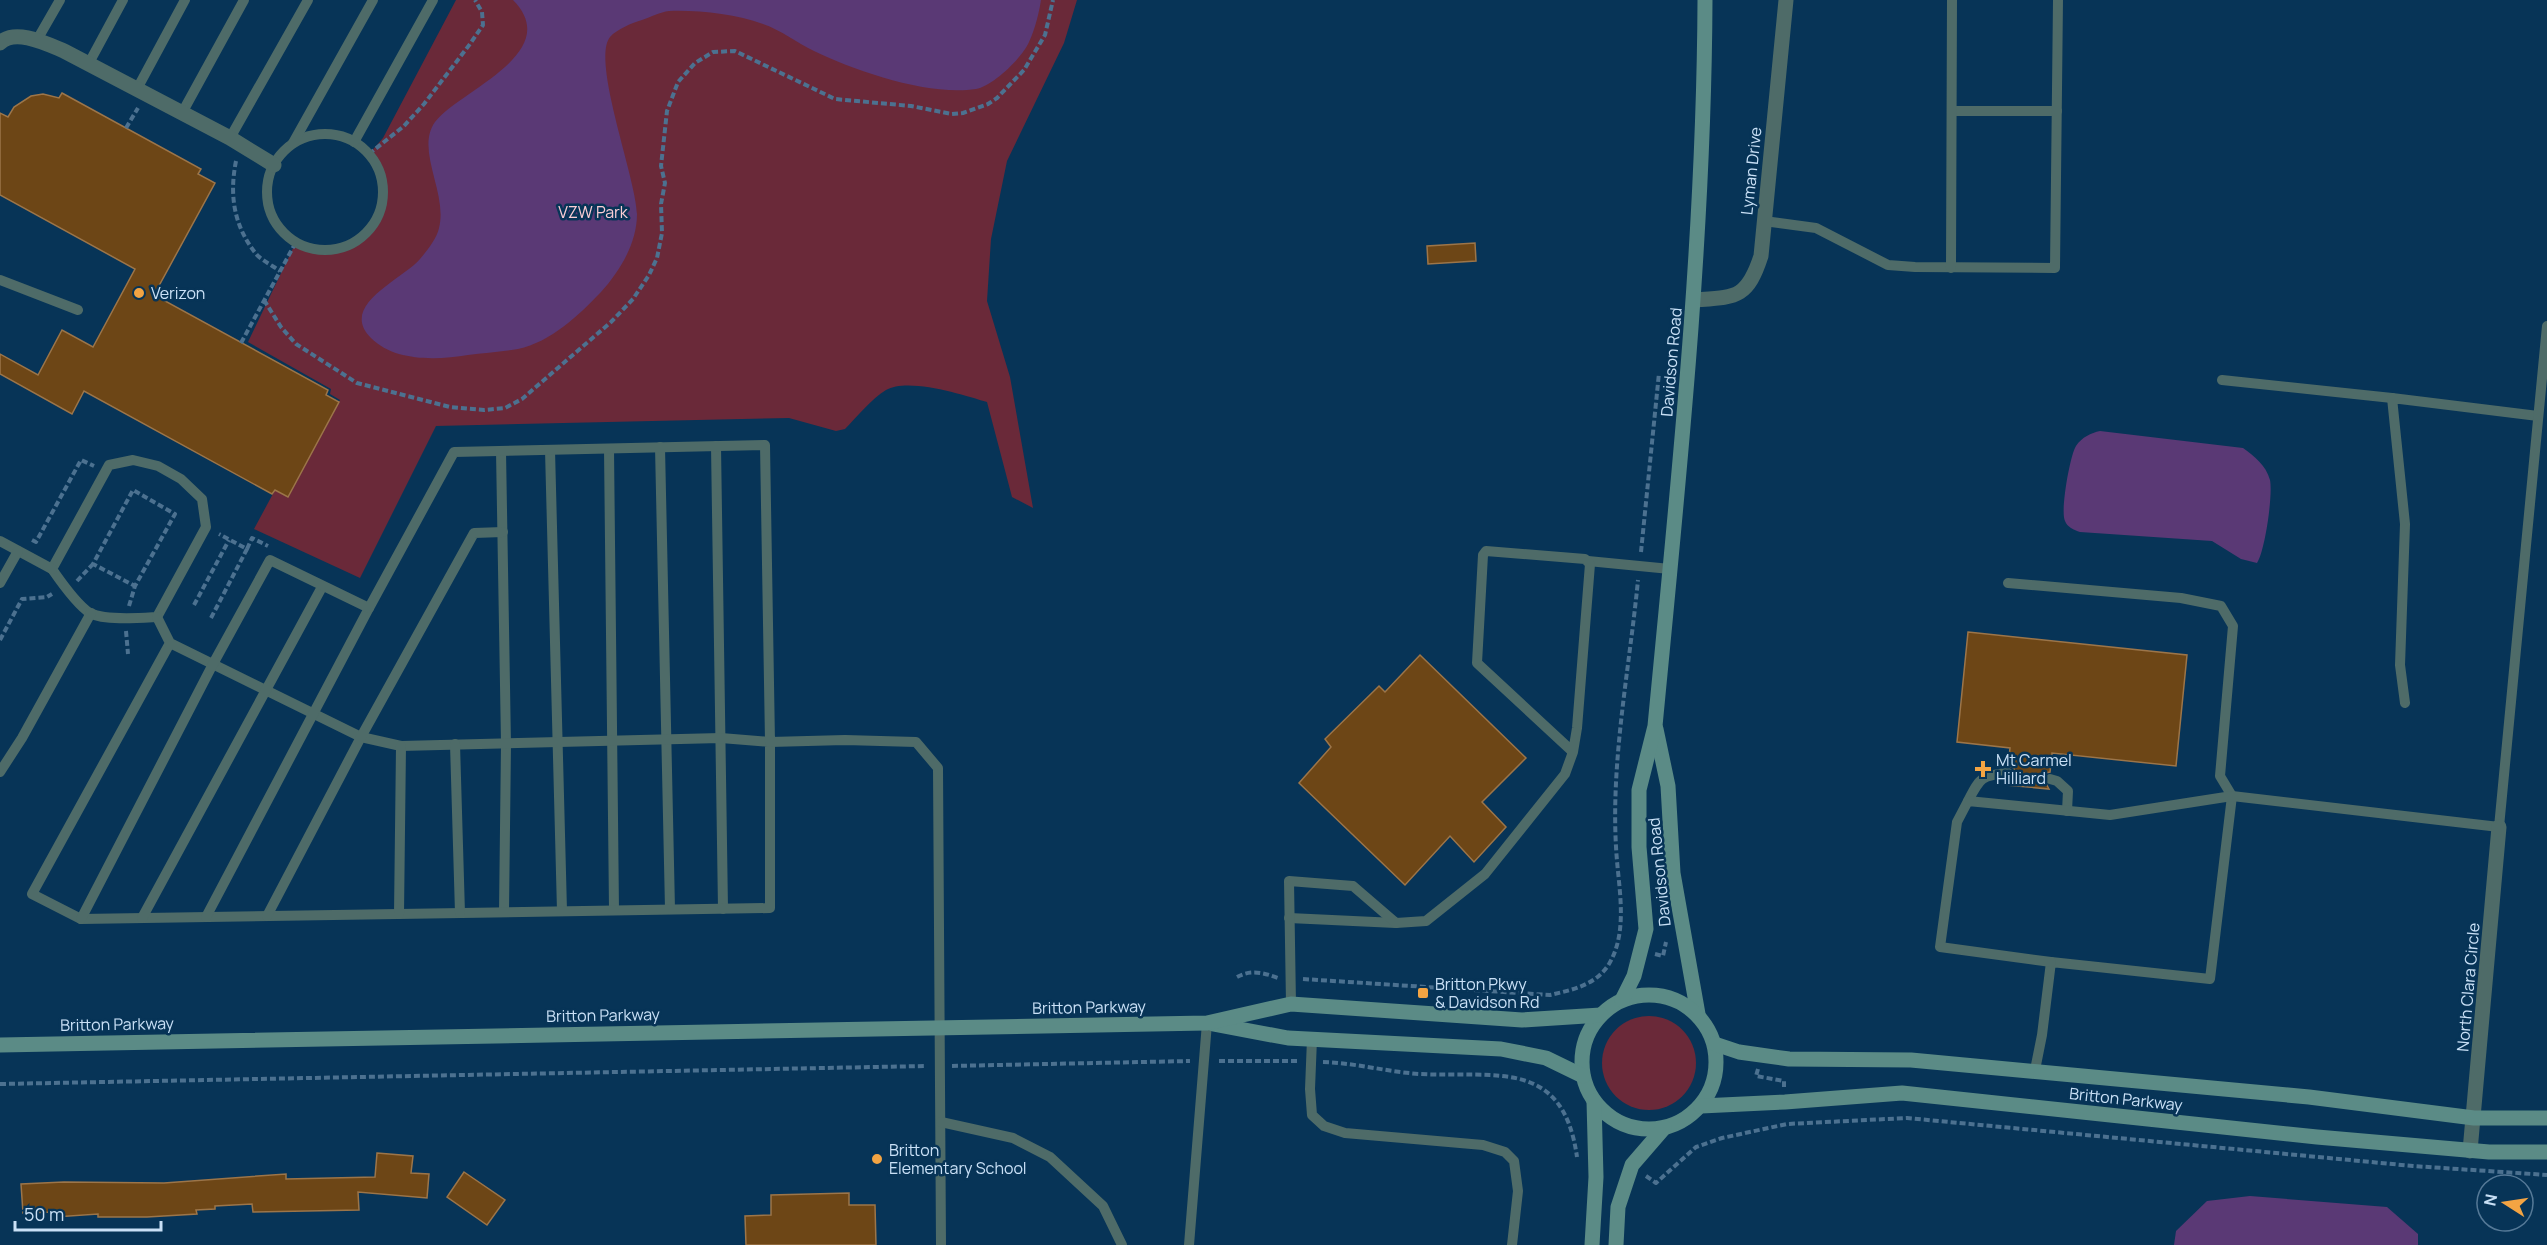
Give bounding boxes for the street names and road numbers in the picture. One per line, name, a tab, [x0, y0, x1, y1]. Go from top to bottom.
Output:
street label: Lyman Drive	[1735, 126, 1767, 216]
street label: Davidson Road	[1655, 307, 1687, 417]
street label: Davidson Road	[1642, 817, 1676, 927]
street label: North Clara Circle	[2451, 922, 2485, 1052]
street label: Britton Parkway	[1032, 995, 1147, 1019]
street label: Britton Parkway	[546, 1003, 661, 1027]
street label: Britton Parkway	[60, 1012, 175, 1036]
street label: Britton Parkway	[2068, 1082, 2184, 1116]

